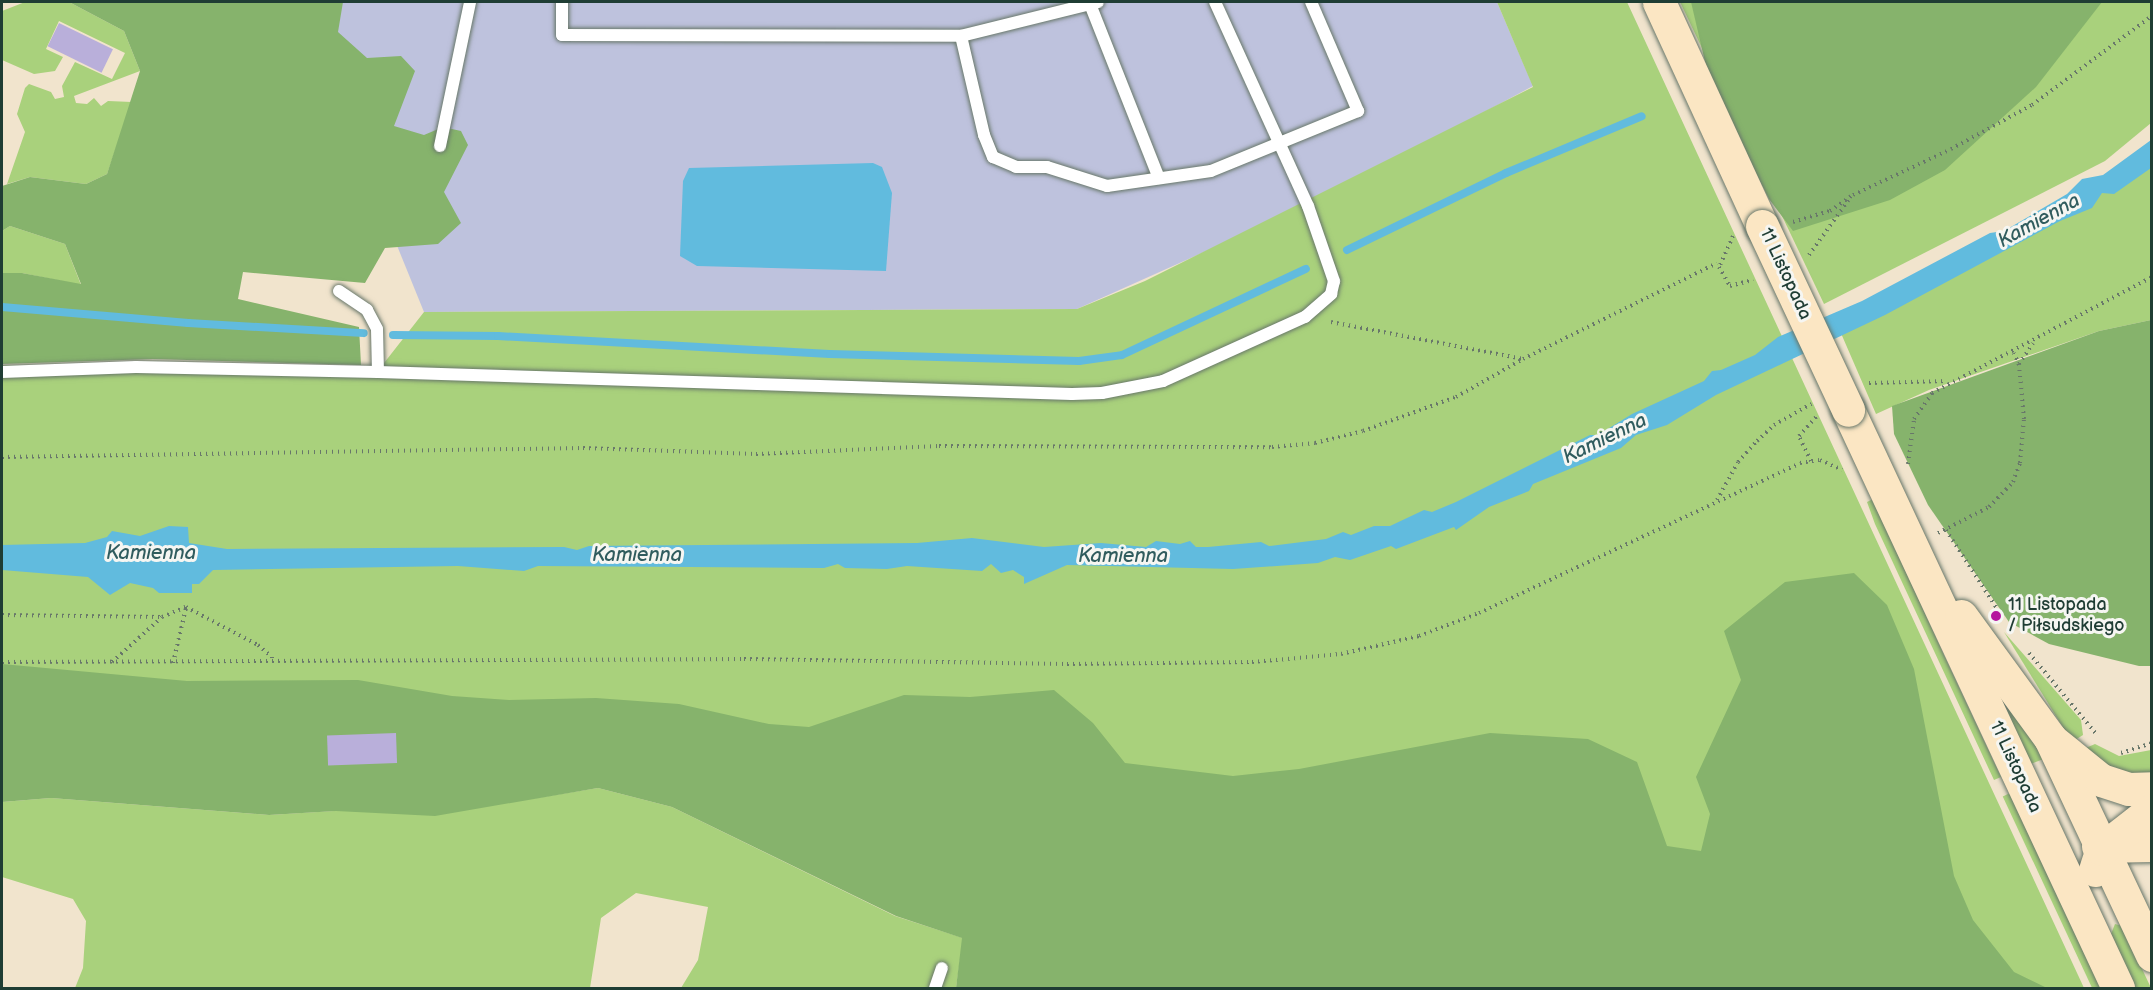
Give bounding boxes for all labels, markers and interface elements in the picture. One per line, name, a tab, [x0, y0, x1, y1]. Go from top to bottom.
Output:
water label: Kamienna	[1994, 189, 2084, 253]
street label: 11 Listopada	[1754, 225, 1816, 323]
water label: Kamienna	[1559, 408, 1651, 470]
water label: Kamienna	[106, 541, 196, 565]
water label: Kamienna	[592, 543, 682, 567]
water label: Kamienna	[1078, 544, 1168, 568]
place label: 11 Listopada / Piłsudskiego	[2008, 595, 2125, 638]
marker: 11 Listopada / Piłsudskiego	[1989, 609, 2003, 623]
street label: 11 Listopada	[1984, 718, 2046, 816]

